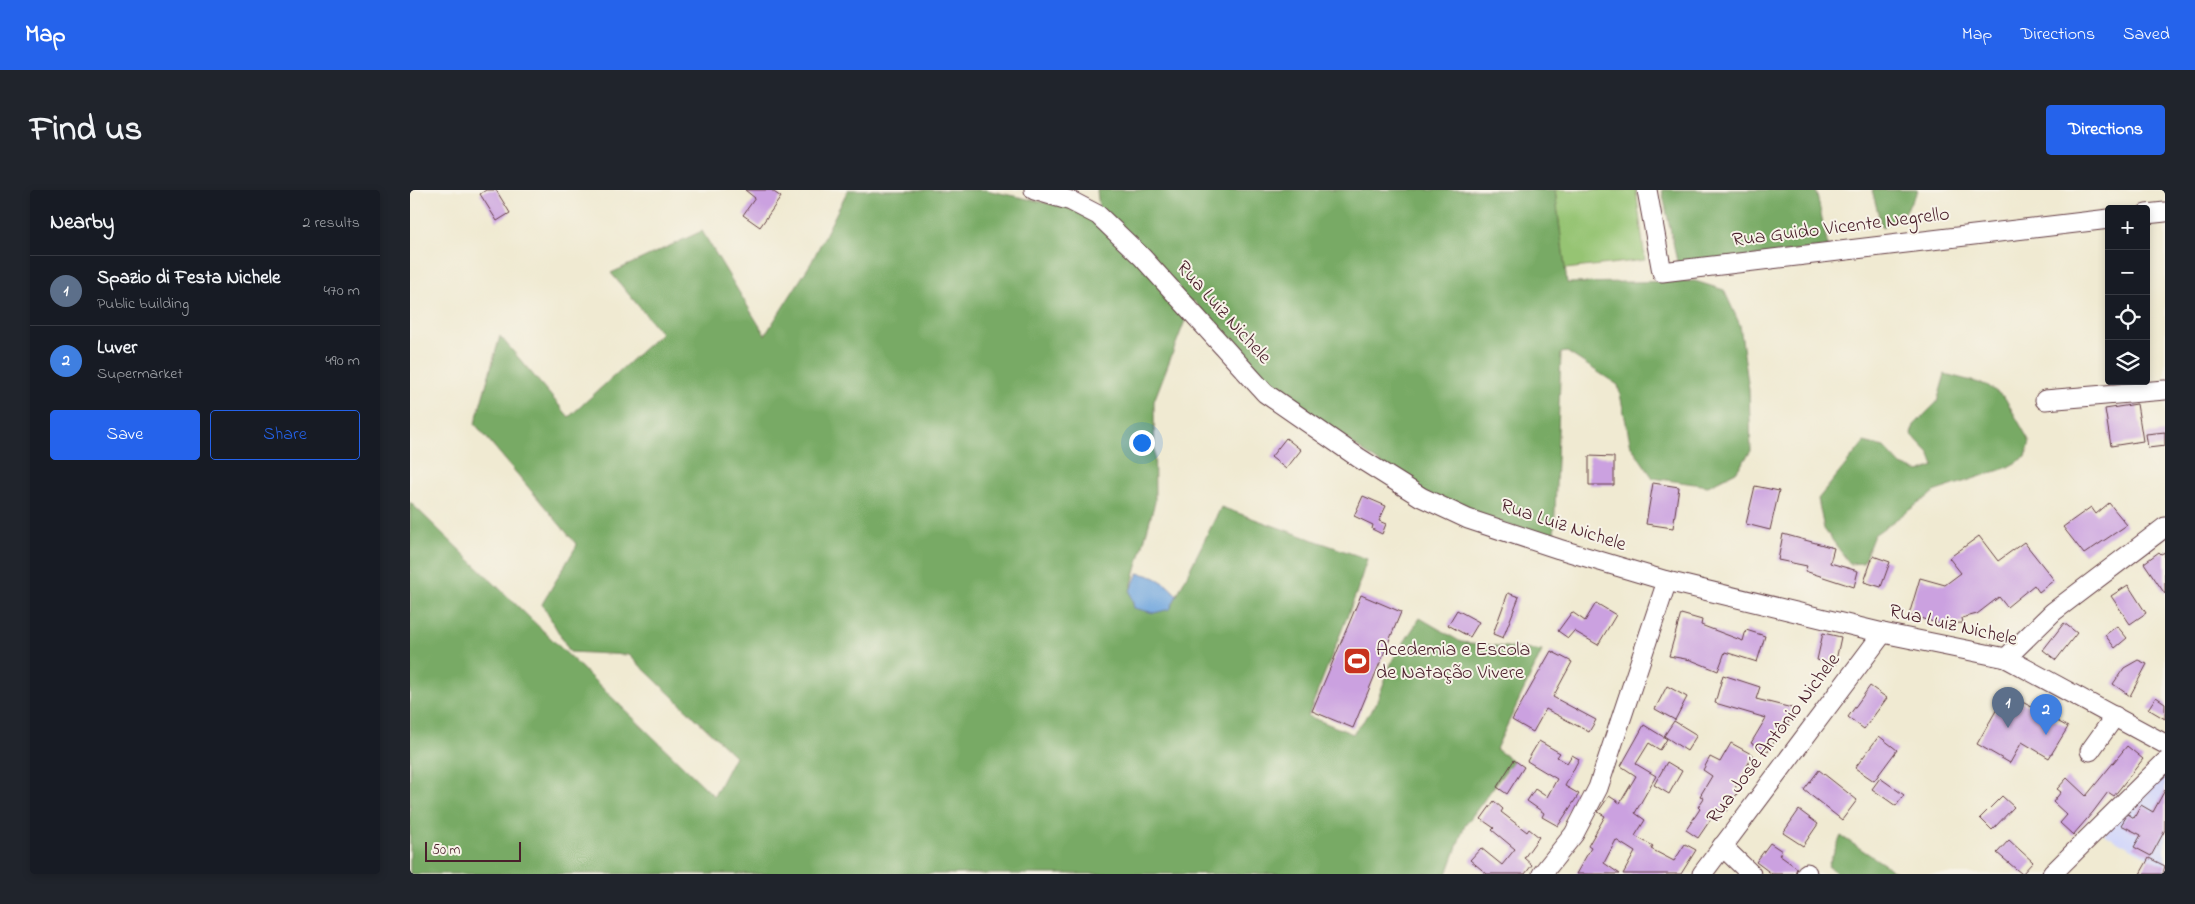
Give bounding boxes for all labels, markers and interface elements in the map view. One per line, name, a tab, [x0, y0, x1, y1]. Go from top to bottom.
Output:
text: Map	[25, 18, 66, 53]
text: Map	[1962, 22, 1992, 48]
text: Directions	[2020, 22, 2095, 48]
text: Saved	[2123, 22, 2170, 48]
text: Find us	[30, 105, 142, 156]
button: Directions	[2046, 105, 2165, 155]
street label: Rua Guido Vicente Negrello	[1731, 200, 1951, 257]
map controls	[2105, 205, 2150, 385]
button: +	[2105, 205, 2150, 250]
text: Nearby	[50, 208, 114, 238]
text: 2 results	[302, 211, 360, 235]
button: −	[2105, 250, 2150, 295]
street label: Rua Luiz Nichele	[1168, 255, 1278, 371]
text: Spazio di Festa Nichele	[97, 265, 280, 292]
text: 1	[63, 279, 69, 303]
text: 470 m	[323, 279, 360, 303]
text: Public building	[97, 292, 189, 316]
button: locate	[2105, 295, 2150, 340]
text: Luver	[97, 335, 137, 362]
button: layers	[2105, 340, 2150, 385]
text: 2	[62, 349, 70, 373]
text: 490 m	[325, 349, 360, 373]
text: Supermarket	[97, 362, 183, 386]
button: Save	[50, 410, 200, 460]
button: Share	[210, 410, 360, 460]
your location	[1129, 430, 1155, 456]
street label: Rua Luiz Nichele	[1496, 492, 1630, 560]
street label: Rua Luiz Nichele	[1886, 597, 2020, 655]
place label: Acedemia e Escola de Natação Vivere	[1376, 636, 1530, 688]
sports icon: Acedemia e Escola de Natação Vivere	[1342, 646, 1372, 676]
street label: Rua José Antônio Nichele	[1700, 647, 1848, 831]
pin: 1	[1992, 687, 2024, 728]
pin: 2	[2030, 694, 2062, 735]
scale bar	[425, 839, 521, 862]
text: 50 m	[432, 840, 460, 861]

